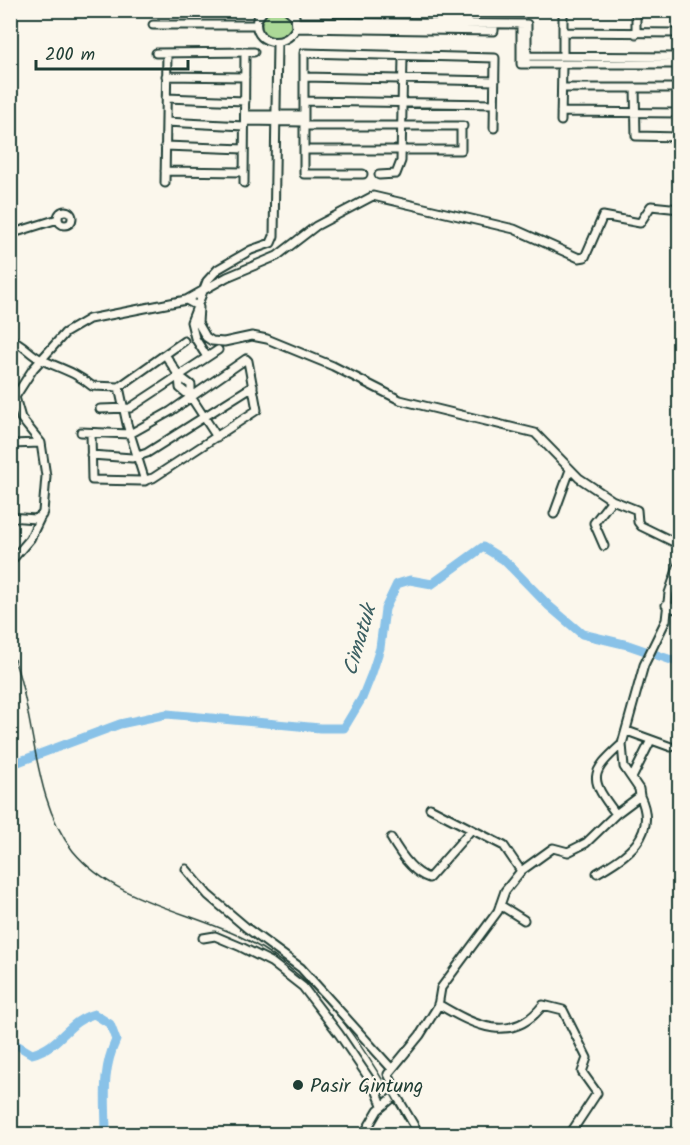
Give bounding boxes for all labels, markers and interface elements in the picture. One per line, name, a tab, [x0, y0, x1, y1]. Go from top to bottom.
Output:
scale bar	[36, 33, 188, 71]
text: 200 m	[45, 41, 95, 70]
water label: Cimatuk	[335, 598, 387, 680]
place label: Pasir Gintung	[310, 1071, 423, 1103]
marker: Pasir Gintung	[291, 1078, 305, 1092]

